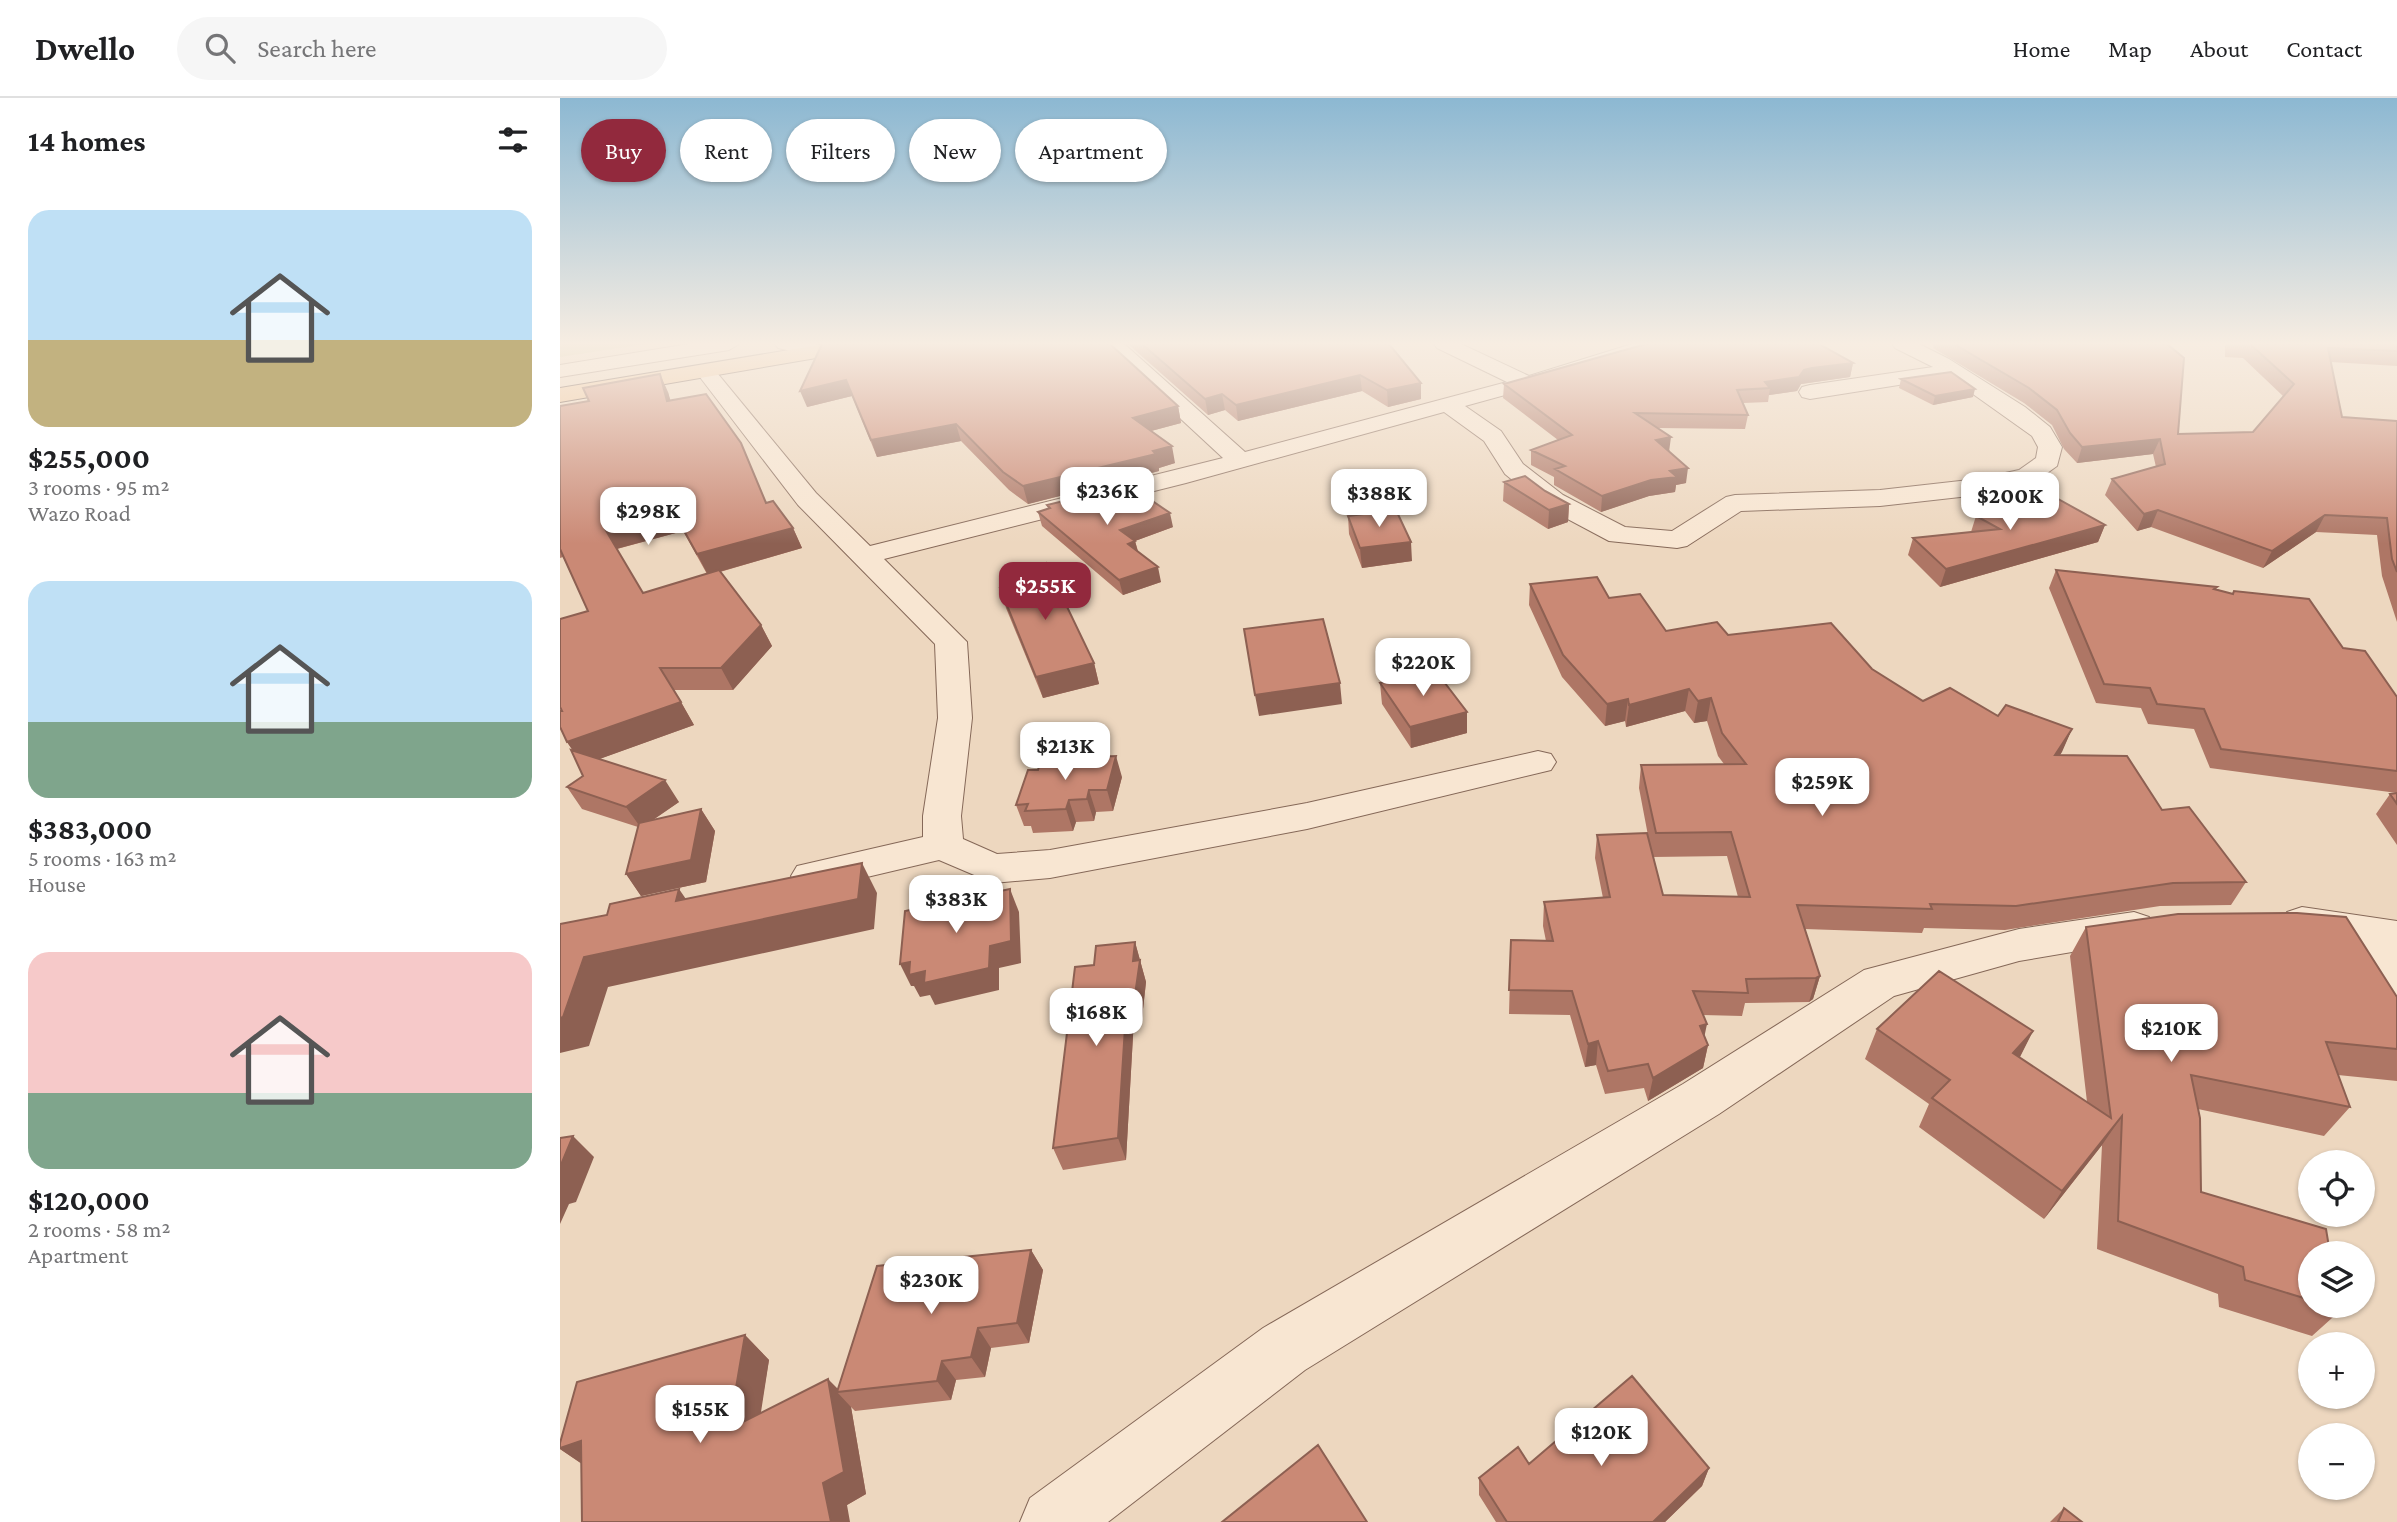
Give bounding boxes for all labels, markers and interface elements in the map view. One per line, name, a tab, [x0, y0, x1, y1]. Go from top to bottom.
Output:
search box	[177, 17, 667, 80]
icon: search	[201, 29, 239, 67]
text: Dwello	[35, 30, 135, 67]
text: Search here	[257, 34, 377, 63]
text: Home	[2013, 35, 2070, 62]
text: Map	[2108, 35, 2152, 62]
text: About	[2190, 35, 2248, 62]
text: Contact	[2286, 35, 2362, 62]
chip: Buy	[581, 119, 666, 182]
chip: Rent	[680, 119, 772, 182]
chip: Filters	[786, 119, 895, 182]
chip: New	[909, 119, 1001, 182]
chip: Apartment	[1015, 119, 1167, 182]
icon: filters	[494, 121, 532, 159]
text: 14 homes	[28, 124, 146, 157]
icon: home	[217, 255, 343, 381]
text: $255,000	[28, 441, 150, 474]
pin: $236K	[1058, 468, 1156, 527]
pin: $388K	[1330, 470, 1428, 529]
pin: $200K	[1961, 472, 2059, 532]
text: 3 rooms · 95 m²	[28, 474, 169, 500]
text: $236K	[1076, 477, 1138, 503]
text: $388K	[1347, 479, 1411, 505]
text: $200K	[1977, 482, 2043, 508]
pin: $298K	[599, 488, 697, 547]
text: $298K	[616, 497, 680, 523]
text: Wazo Road	[28, 500, 131, 526]
pin: $255K	[996, 562, 1094, 622]
text: $255K	[1015, 572, 1075, 598]
icon: home	[217, 626, 343, 752]
pin: $220K	[1374, 638, 1472, 698]
text: $220K	[1391, 648, 1455, 674]
pin: $213K	[1016, 722, 1114, 782]
text: $213K	[1036, 732, 1094, 758]
pin: $259K	[1773, 758, 1871, 818]
text: $259K	[1791, 768, 1853, 794]
text: $383,000	[28, 812, 152, 845]
text: 5 rooms · 163 m²	[28, 845, 177, 871]
text: House	[28, 871, 86, 897]
pin: $383K	[907, 876, 1005, 935]
text: $383K	[925, 885, 987, 911]
pin: $168K	[1047, 988, 1145, 1048]
icon: home	[217, 997, 343, 1123]
text: $168K	[1066, 998, 1126, 1024]
pin: $210K	[2122, 1004, 2220, 1064]
text: $210K	[2141, 1014, 2201, 1040]
map controls	[2298, 1150, 2375, 1500]
button: locate	[2298, 1150, 2375, 1227]
text: $120,000	[28, 1183, 150, 1216]
text: 2 rooms · 58 m²	[28, 1216, 170, 1242]
button: layers	[2298, 1241, 2375, 1318]
text: Apartment	[28, 1242, 128, 1268]
pin: $230K	[882, 1256, 980, 1316]
text: $230K	[899, 1266, 963, 1292]
button: +	[2298, 1332, 2375, 1409]
pin: $155K	[651, 1386, 749, 1445]
text: $155K	[671, 1395, 729, 1421]
pin: $120K	[1552, 1408, 1650, 1468]
text: $120K	[1571, 1418, 1631, 1444]
button: −	[2298, 1423, 2375, 1500]

